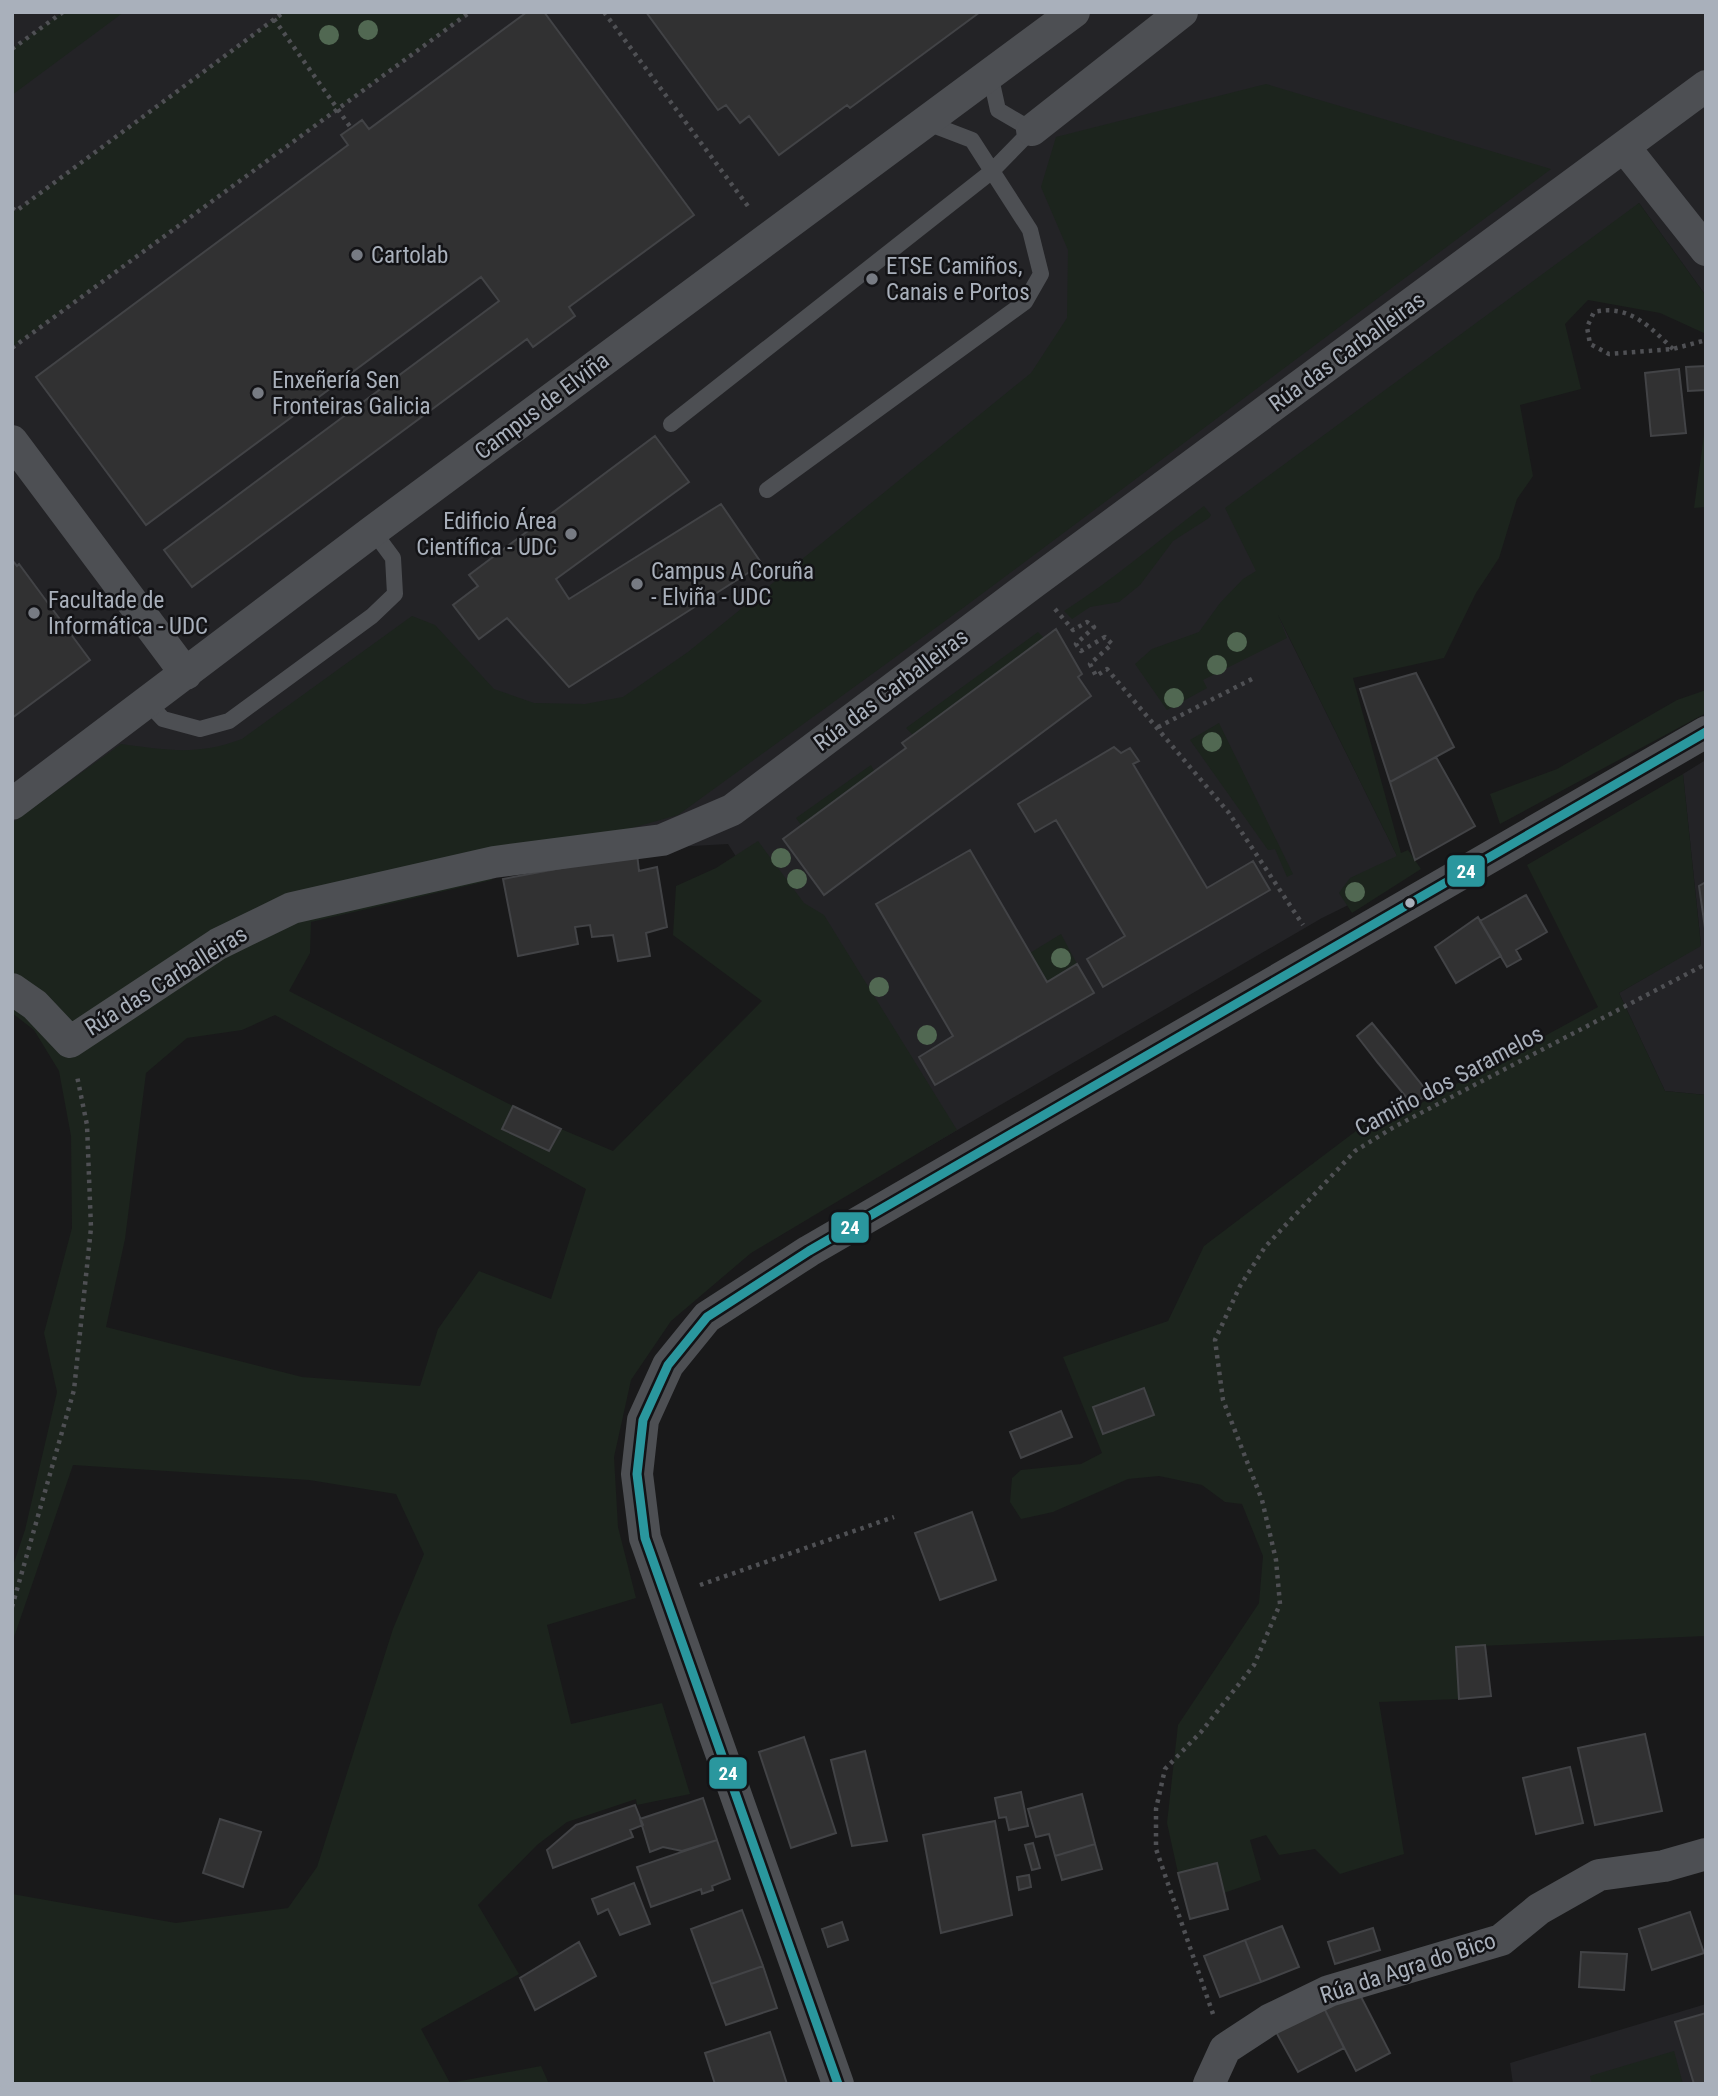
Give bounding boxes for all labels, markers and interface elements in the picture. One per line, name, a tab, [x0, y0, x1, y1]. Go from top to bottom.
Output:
place label: Cartolab	[371, 242, 448, 269]
marker: Cartolab	[349, 247, 365, 263]
place label: ETSE Camiños, Canais e Portos	[886, 253, 1030, 306]
marker: ETSE Camiños, Canais e Portos	[864, 271, 880, 287]
street label: Rúa das Carballeiras	[1264, 286, 1430, 418]
street label: Campus de Elviña	[470, 347, 614, 465]
place label: Enxeñería Sen Fronteiras Galicia	[272, 367, 431, 420]
marker: Enxeñería Sen Fronteiras Galicia	[250, 385, 266, 401]
place label: Edificio Área Científica - UDC	[416, 507, 557, 561]
marker: Edificio Área Científica - UDC	[563, 526, 579, 542]
place label: Campus A Coruña - Elviña - UDC	[651, 558, 814, 611]
marker: Campus A Coruña - Elviña - UDC	[629, 576, 645, 592]
place label: Facultade de Informática - UDC	[48, 587, 208, 640]
marker: Facultade de Informática - UDC	[26, 605, 42, 621]
street label: Rúa das Carballeiras	[809, 623, 973, 757]
line badge: 24	[1446, 854, 1486, 888]
text: 24	[1456, 860, 1476, 883]
unlabelled marker	[1403, 896, 1417, 910]
street label: Rúa das Carballeiras	[80, 920, 252, 1042]
street label: Camiño dos Saramelos	[1350, 1020, 1548, 1142]
line badge: 24	[830, 1211, 870, 1244]
text: 24	[840, 1216, 860, 1239]
line badge: 24	[708, 1756, 748, 1790]
text: 24	[718, 1762, 738, 1785]
street label: Rúa da Agra do Bico	[1317, 1927, 1499, 2009]

